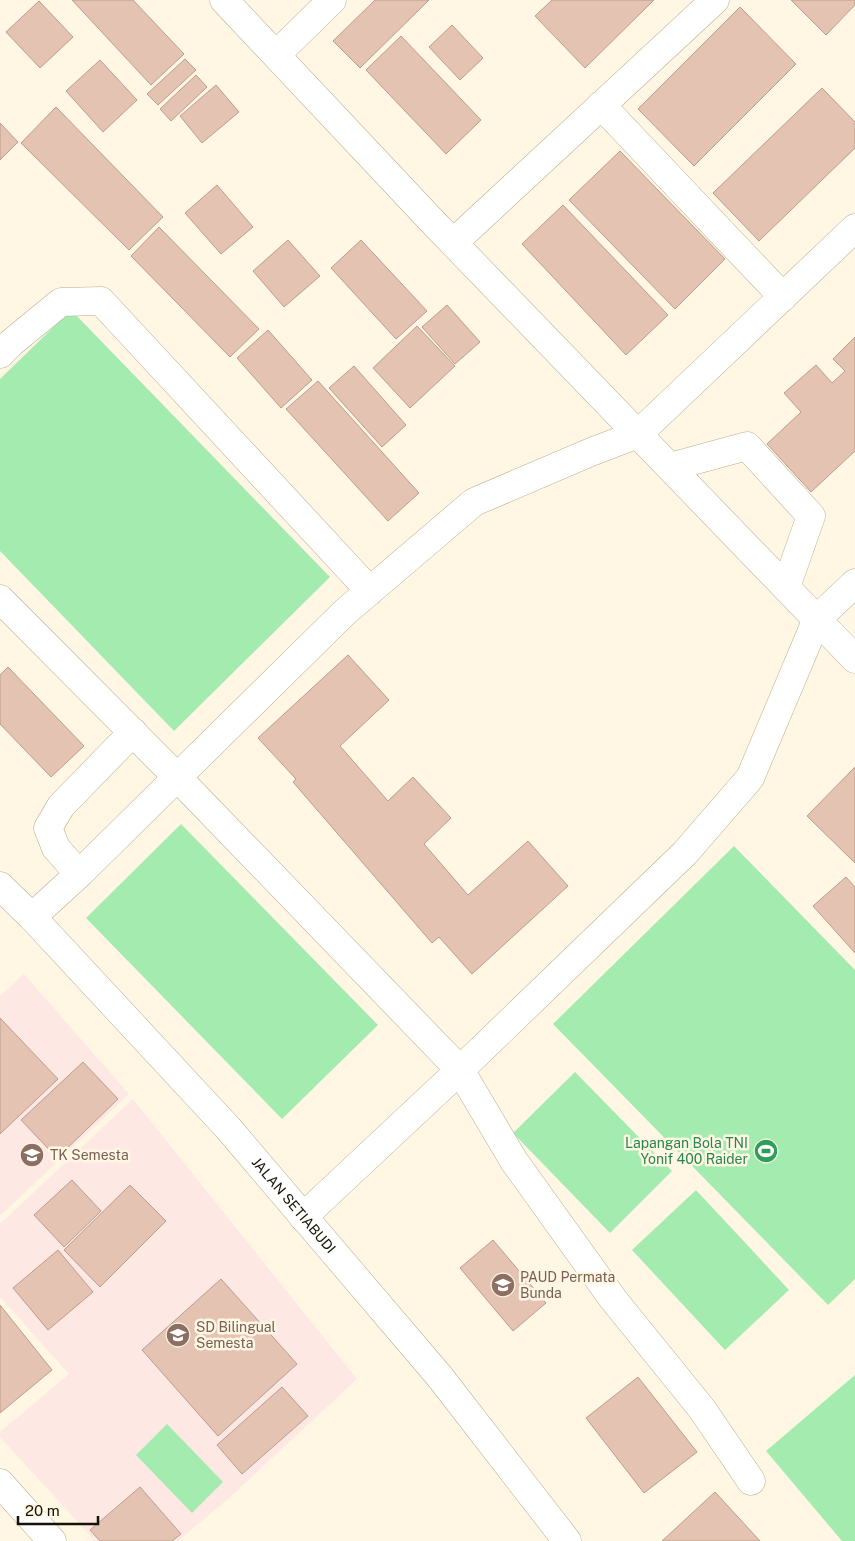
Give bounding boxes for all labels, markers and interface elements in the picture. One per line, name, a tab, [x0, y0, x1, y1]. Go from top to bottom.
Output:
place label: Lapangan Bola TNI Yonif 400 Raider	[625, 1135, 748, 1167]
sports icon: Lapangan Bola TNI Yonif 400 Raider	[753, 1138, 779, 1164]
school or university icon: TK Semesta	[19, 1142, 45, 1168]
place label: TK Semesta	[50, 1147, 129, 1163]
street label: JALAN SETIABUDI	[249, 1154, 339, 1256]
place label: PAUD Permata Bunda	[520, 1269, 615, 1301]
school or university icon: PAUD Permata Bunda	[490, 1272, 516, 1298]
place label: SD Bilingual Semesta	[196, 1319, 276, 1351]
school or university icon: SD Bilingual Semesta	[165, 1322, 191, 1348]
scale bar	[18, 1494, 98, 1526]
text: 20 m	[25, 1502, 60, 1519]

